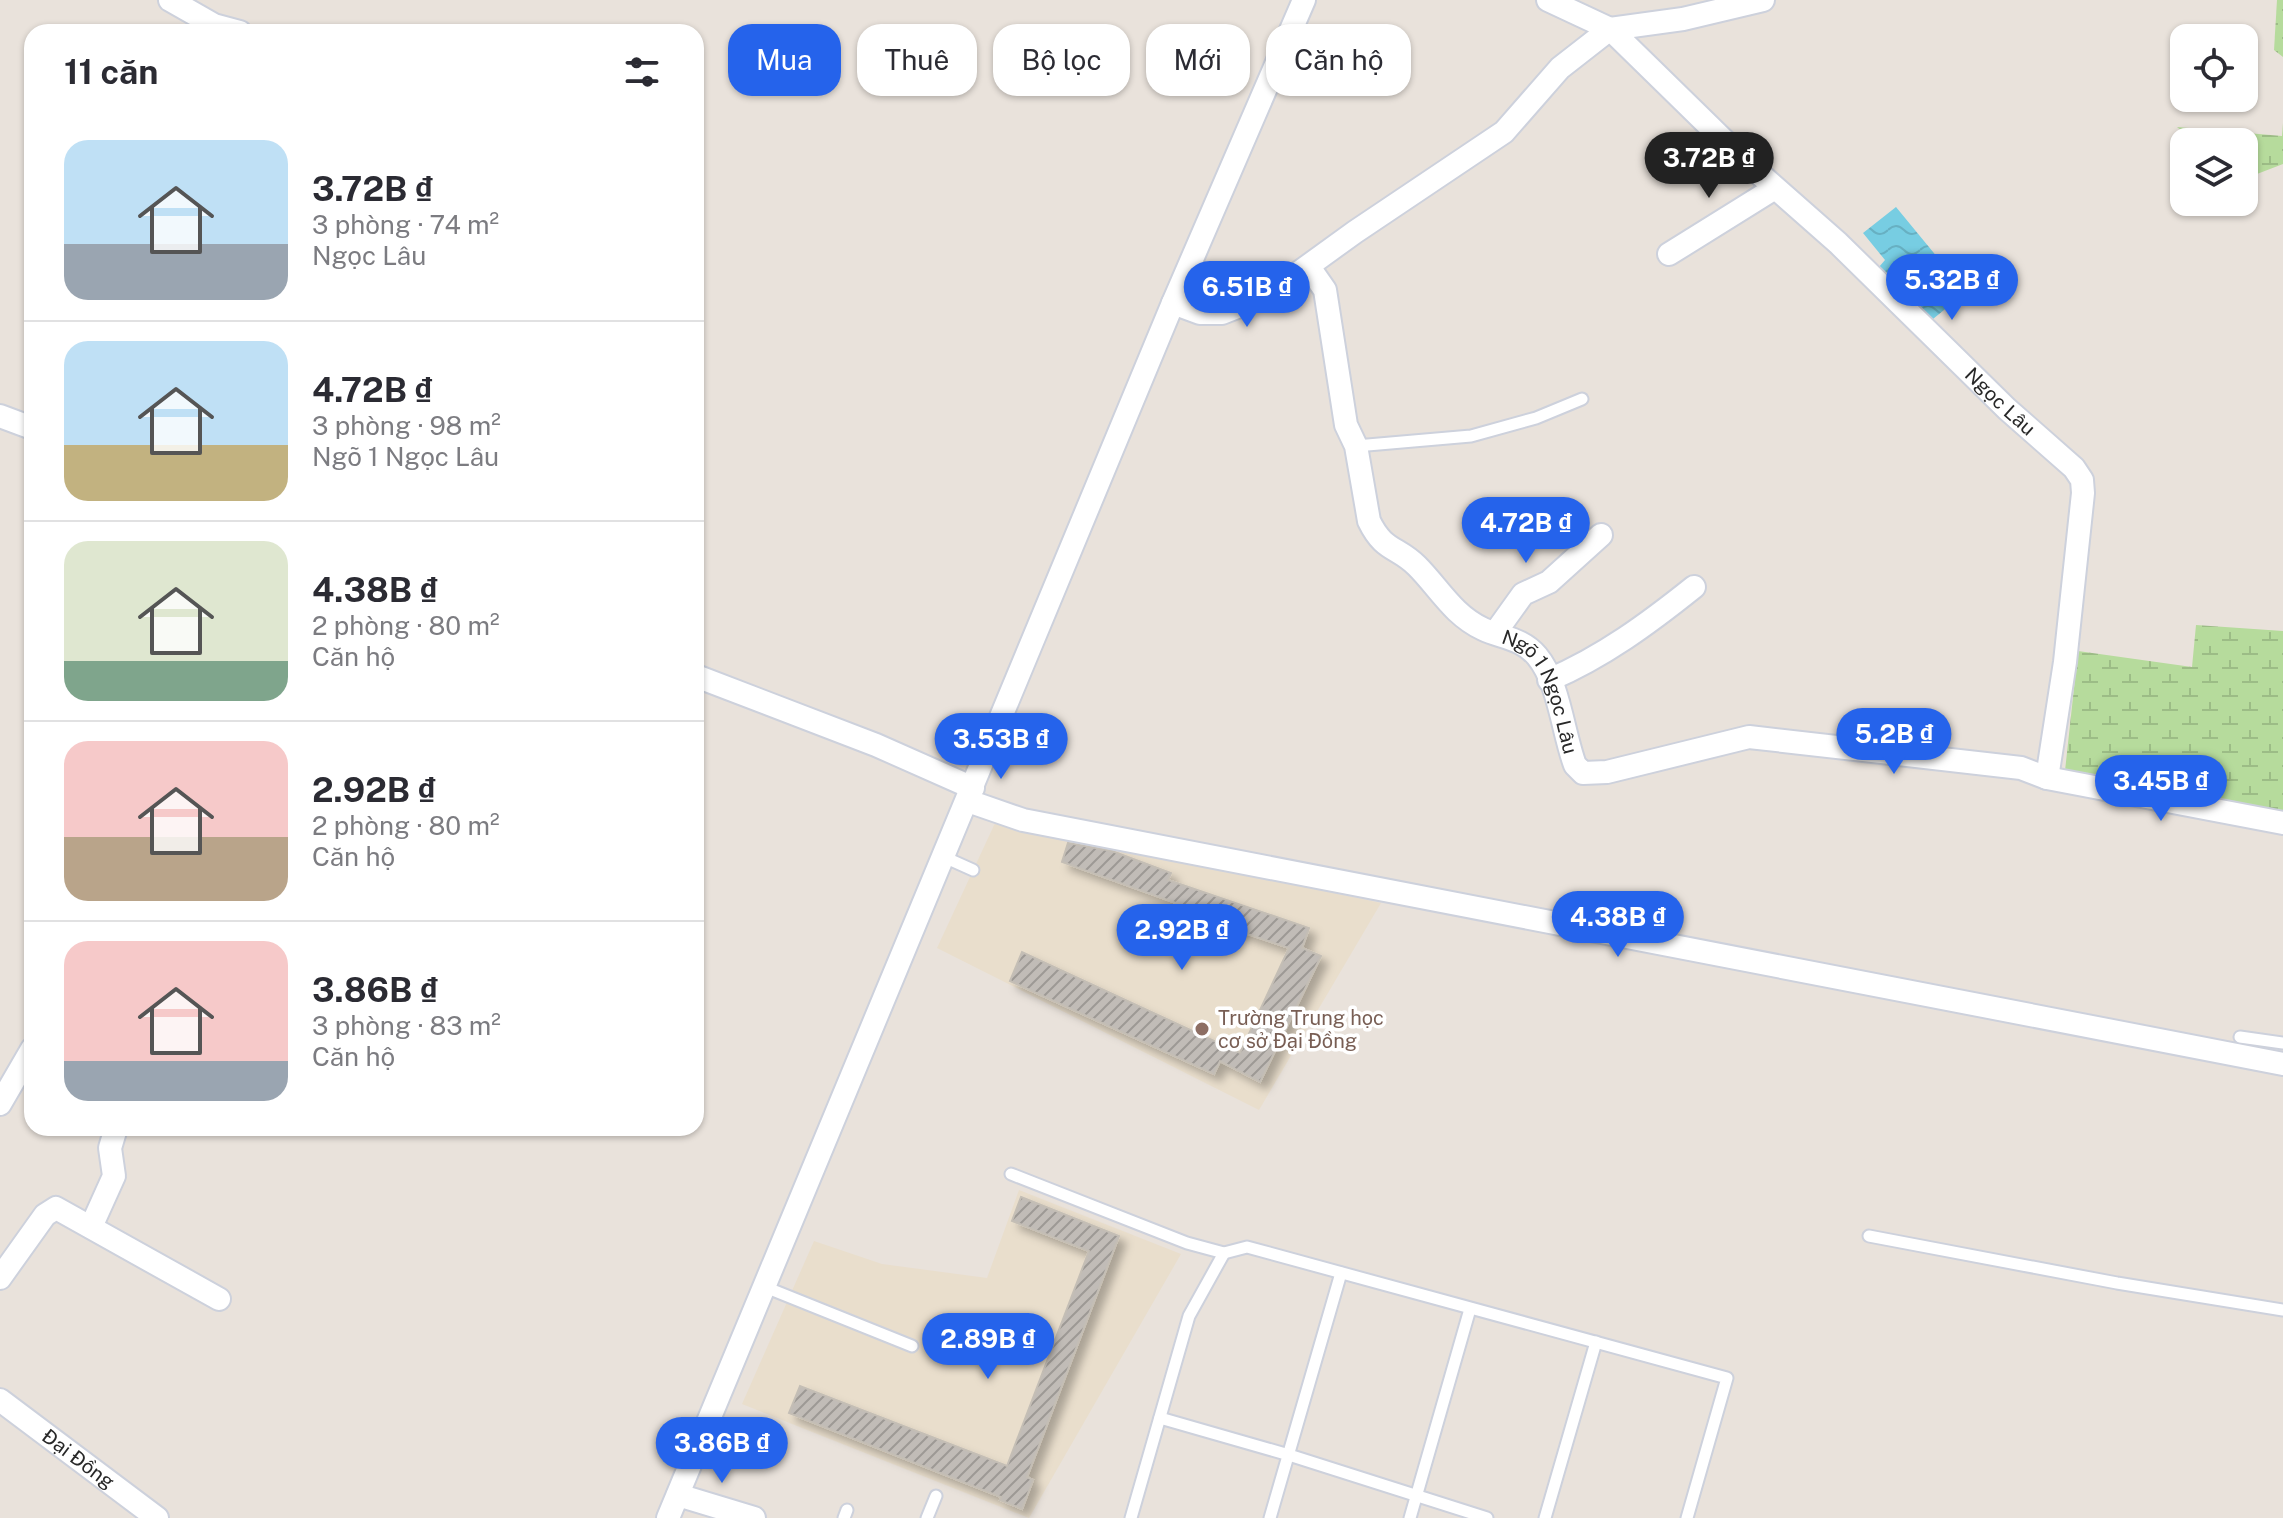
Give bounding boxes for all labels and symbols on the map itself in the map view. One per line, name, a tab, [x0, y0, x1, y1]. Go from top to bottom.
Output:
pin: 3.72B ₫	[1635, 132, 1783, 200]
pin: 5.32B ₫	[1878, 254, 2026, 322]
pin: 6.51B ₫	[1173, 261, 1321, 329]
street label: Ngọc Lâu	[1960, 363, 2040, 440]
pin: 4.72B ₫	[1452, 497, 1600, 565]
street label: Ngõ 1 Ngọc Lâu	[1499, 625, 1583, 757]
pin: 5.2B ₫	[1829, 708, 1959, 776]
pin: 3.53B ₫	[927, 713, 1075, 781]
pin: 3.45B ₫	[2087, 755, 2235, 823]
pin: 4.38B ₫	[1544, 891, 1692, 959]
pin: 2.92B ₫	[1108, 904, 1256, 972]
place label: Trường Trung học cơ sở Đại Đồng	[1218, 1006, 1384, 1053]
marker: Trường Trung học cơ sở Đại Đồng	[1193, 1020, 1211, 1038]
pin: 2.89B ₫	[914, 1313, 1062, 1381]
pin: 3.86B ₫	[648, 1417, 796, 1485]
street label: Đại Đồng	[37, 1424, 119, 1494]

